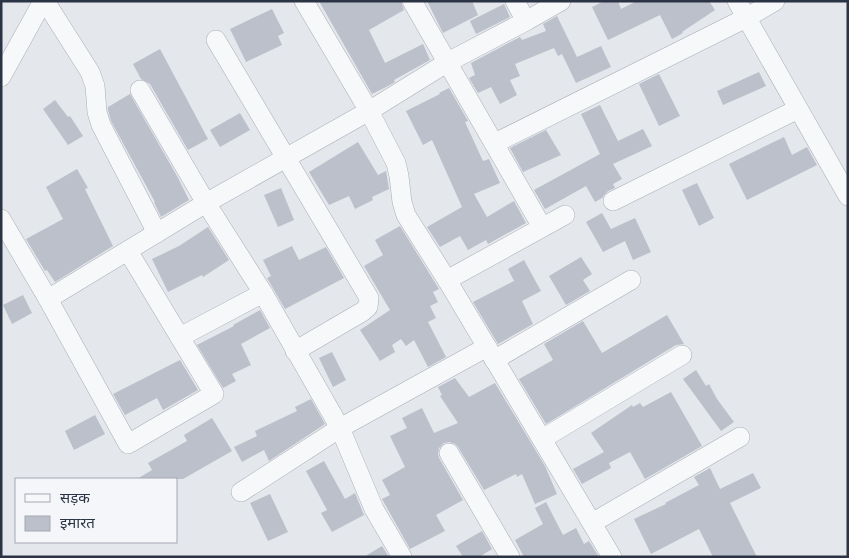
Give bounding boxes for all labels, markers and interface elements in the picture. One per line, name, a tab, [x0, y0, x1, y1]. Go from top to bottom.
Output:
legend	[15, 478, 178, 543]
text: सड़क	[60, 488, 90, 508]
text: इमारत	[60, 513, 95, 533]

